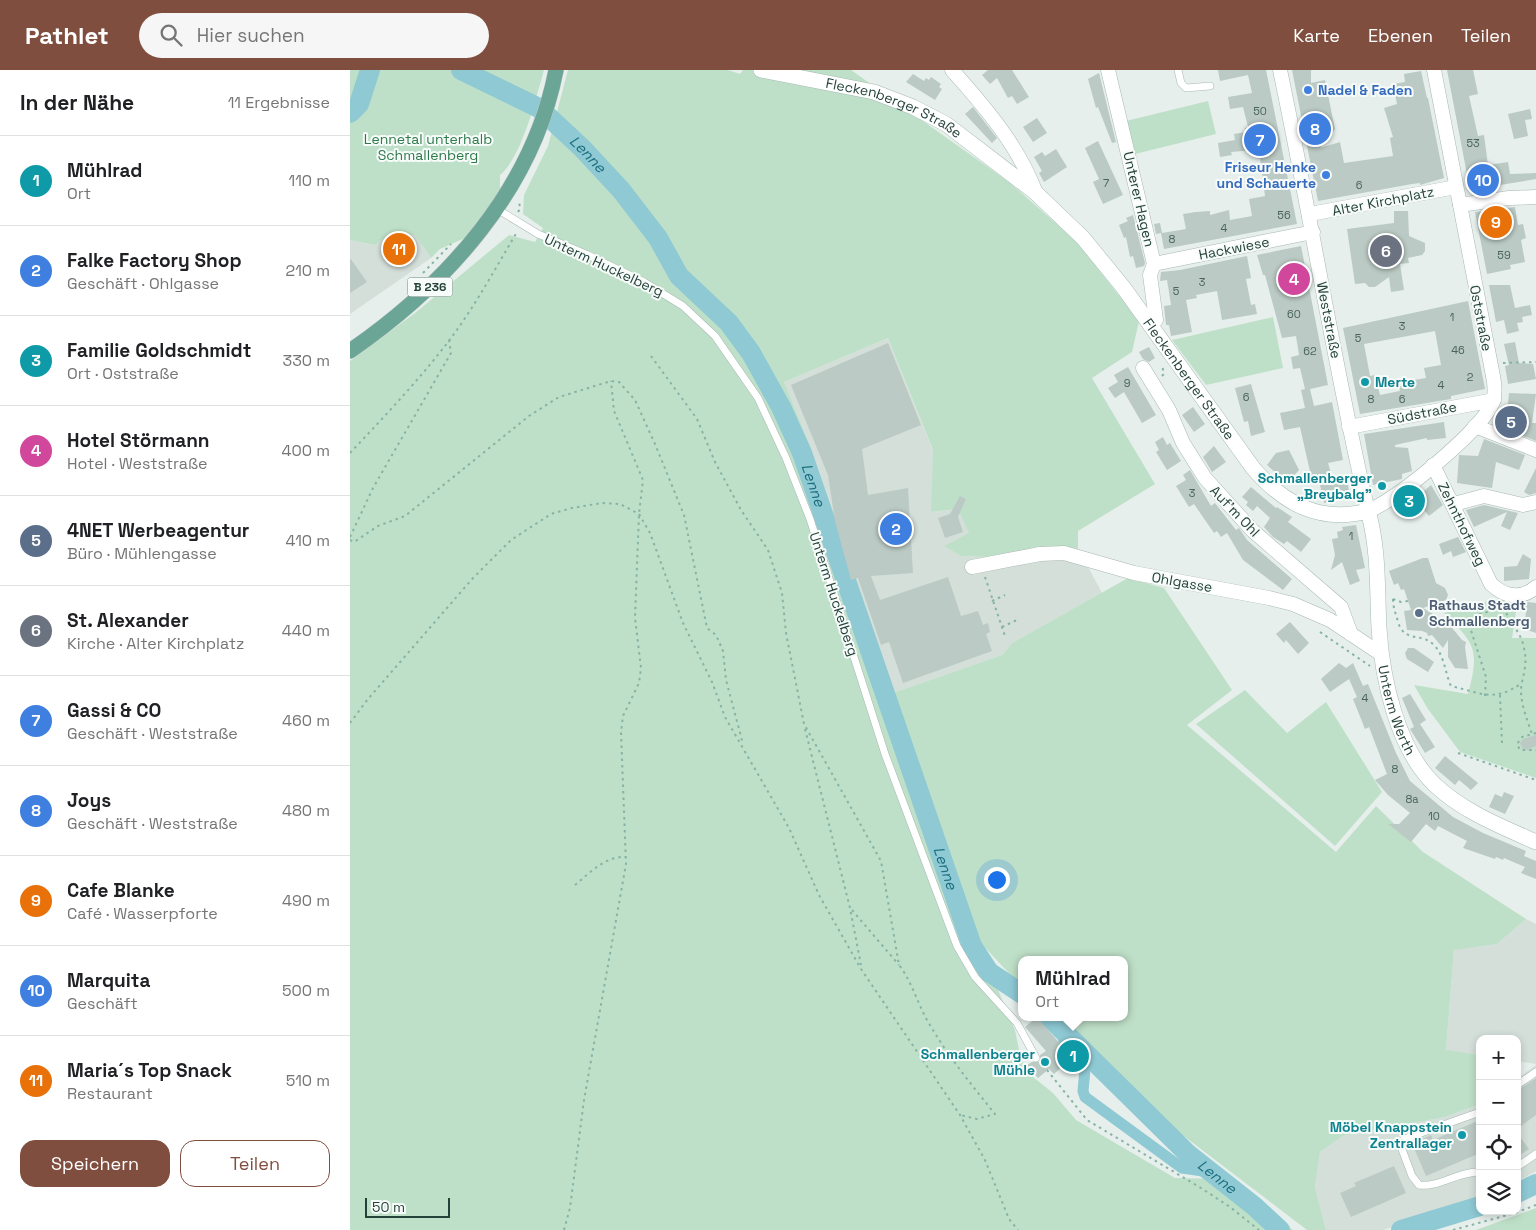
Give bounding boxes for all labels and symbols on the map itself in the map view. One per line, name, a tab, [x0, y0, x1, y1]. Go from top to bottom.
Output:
street label: Fleckenberger Straße	[824, 74, 966, 142]
place label: Nadel & Faden	[1318, 81, 1412, 99]
marker: Nadel & Faden	[1302, 84, 1314, 96]
house number: 50	[1253, 104, 1267, 118]
pin: 8	[1299, 110, 1331, 148]
pin: 7	[1244, 121, 1276, 159]
park label: Lennetal unterhalb Schmallenberg	[364, 130, 492, 164]
water label: Lenne	[566, 131, 611, 177]
house number: 53	[1466, 136, 1480, 150]
street label: Unterer Hagen	[1119, 150, 1159, 248]
place label: Friseur Henke und Schauerte	[1217, 158, 1316, 192]
pin: 10	[1467, 161, 1499, 199]
marker: Friseur Henke und Schauerte	[1320, 169, 1332, 181]
house number: 7	[1103, 176, 1109, 190]
house number: 6	[1356, 178, 1363, 192]
street label: Alter Kirchplatz	[1331, 182, 1435, 220]
pin: 9	[1480, 203, 1512, 241]
house number: 56	[1277, 208, 1291, 222]
house number: 4	[1221, 221, 1228, 235]
street label: Unterm Huckelberg	[542, 229, 666, 301]
pin: 11	[383, 230, 415, 268]
house number: 8	[1169, 232, 1176, 246]
street label: Hackwiese	[1197, 232, 1271, 264]
pin: 6	[1370, 232, 1402, 270]
house number: 59	[1497, 248, 1511, 262]
pin: 4	[1278, 260, 1310, 298]
house number: 3	[1199, 275, 1206, 289]
road number: B 236	[408, 278, 452, 296]
street label: Weststraße	[1313, 280, 1345, 360]
street label: Oststraße	[1466, 283, 1496, 353]
house number: 5	[1173, 284, 1180, 298]
house number: 60	[1287, 307, 1301, 321]
house number: 1	[1450, 310, 1454, 324]
street label: Fleckenberger Straße	[1139, 315, 1239, 443]
house number: 3	[1399, 319, 1406, 333]
house number: 5	[1355, 331, 1362, 345]
house number: 46	[1451, 343, 1465, 357]
house number: 62	[1303, 344, 1317, 358]
house number: 2	[1467, 370, 1474, 384]
place label: Merte	[1375, 373, 1415, 391]
house number: 9	[1124, 376, 1131, 390]
marker: Merte	[1359, 376, 1371, 388]
house number: 4	[1438, 378, 1445, 392]
house number: 6	[1243, 390, 1250, 404]
house number: 8	[1368, 392, 1375, 406]
house number: 6	[1399, 392, 1406, 406]
street label: Südstraße	[1386, 397, 1458, 429]
pin: 5	[1495, 403, 1527, 441]
water label: Lenne	[797, 461, 830, 510]
place label: Schmallenberger „Breybalg"	[1258, 469, 1372, 503]
street label: Zehnthofweg	[1434, 479, 1490, 569]
marker: Schmallenberger „Breybalg"	[1376, 480, 1388, 492]
street label: Auf'm Ohl	[1206, 482, 1264, 540]
pin: 3	[1393, 482, 1425, 520]
house number: 3	[1189, 486, 1196, 500]
pin: 2	[880, 510, 912, 548]
house number: 1	[1349, 529, 1353, 543]
street label: Unterm Huckelberg	[805, 530, 863, 658]
street label: Ohlgasse	[1150, 568, 1214, 596]
place label: Rathaus Stadt Schmallenberg	[1429, 596, 1530, 630]
marker: Rathaus Stadt Schmallenberg	[1413, 607, 1425, 619]
street label: Unterm Werth	[1374, 664, 1420, 758]
house number: 4	[1362, 691, 1369, 705]
house number: 8	[1392, 762, 1399, 776]
house number: 8a	[1405, 792, 1419, 806]
house number: 10	[1428, 809, 1440, 823]
water label: Lenne	[929, 844, 962, 893]
your location	[984, 867, 1010, 893]
pin: 1	[1057, 1037, 1089, 1075]
place label: Schmallenberger Mühle	[921, 1045, 1035, 1079]
marker: Schmallenberger Mühle	[1039, 1056, 1051, 1068]
place label: Möbel Knappstein Zentrallager	[1330, 1118, 1452, 1152]
marker: Möbel Knappstein Zentrallager	[1456, 1129, 1468, 1141]
water label: Lenne	[1194, 1155, 1241, 1198]
scale bar	[365, 1195, 450, 1218]

